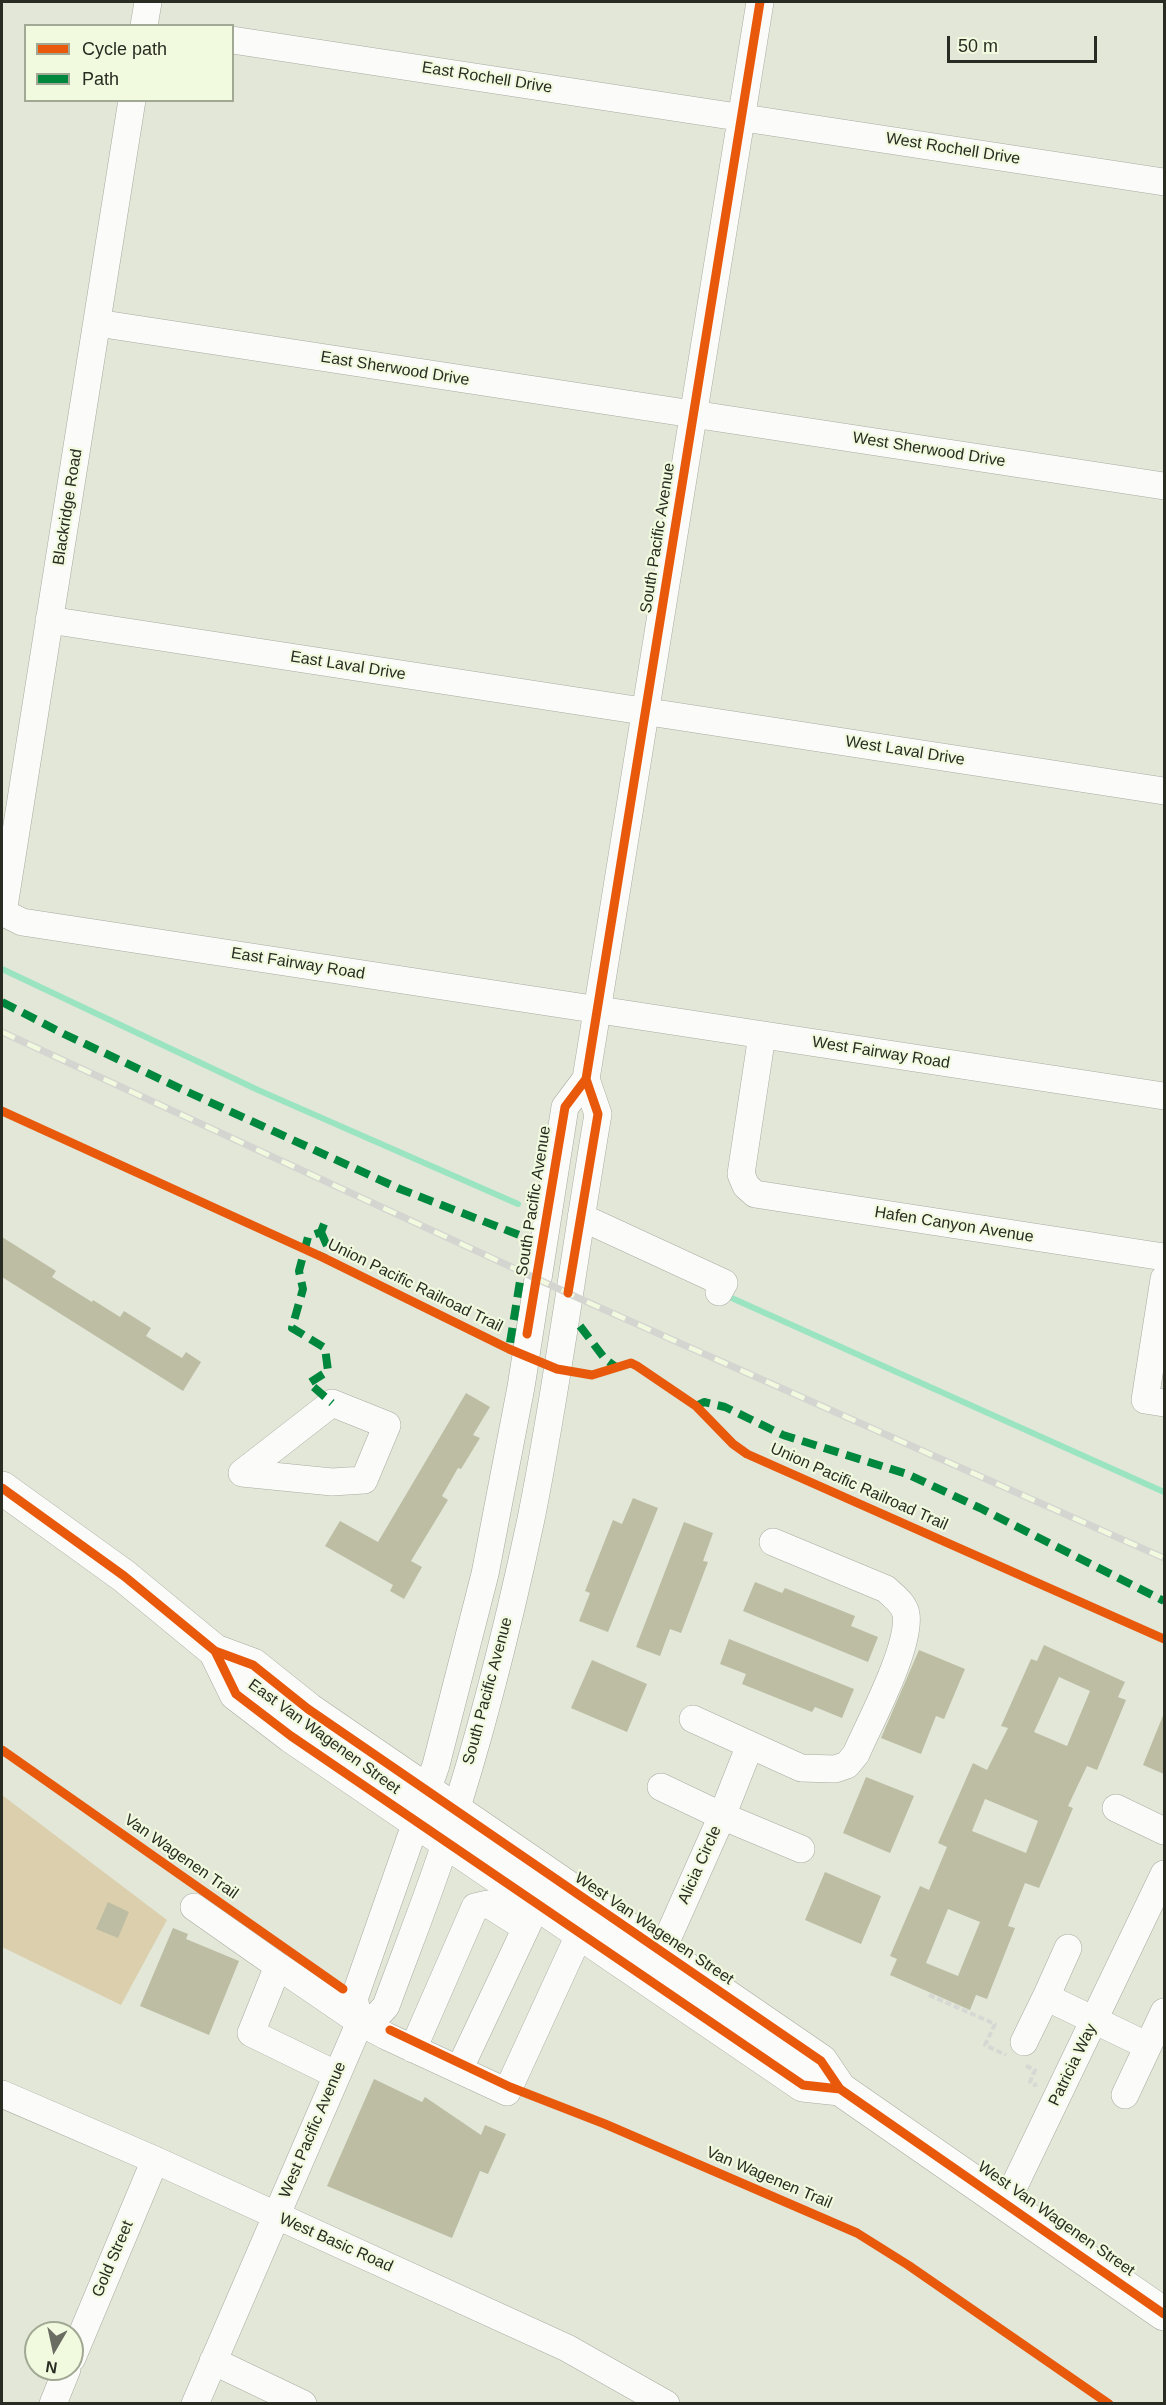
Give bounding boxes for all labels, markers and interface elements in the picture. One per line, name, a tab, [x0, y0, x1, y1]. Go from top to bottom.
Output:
legend	[24, 24, 234, 102]
scale bar	[950, 24, 1100, 62]
text: 50 m	[958, 36, 998, 56]
text: Cycle path	[82, 39, 167, 59]
street label: East Rochell Drive	[421, 58, 553, 98]
text: Path	[82, 69, 119, 89]
street label: West Rochell Drive	[884, 129, 1022, 169]
street label: East Sherwood Drive	[319, 348, 471, 390]
street label: West Sherwood Drive	[851, 428, 1007, 472]
street label: Blackridge Road	[49, 448, 87, 566]
street label: South Pacific Avenue	[637, 462, 679, 614]
street label: East Laval Drive	[289, 647, 407, 685]
street label: West Laval Drive	[844, 732, 966, 770]
street label: East Fairway Road	[230, 944, 366, 984]
street label: West Fairway Road	[811, 1033, 951, 1073]
street label: South Pacific Avenue	[513, 1125, 555, 1277]
street label: Hafen Canyon Avenue	[873, 1203, 1035, 1247]
street label: Union Pacific Railroad Trail	[324, 1235, 506, 1337]
street label: Union Pacific Railroad Trail	[767, 1439, 951, 1535]
street label: South Pacific Avenue	[459, 1615, 517, 1767]
street label: East Van Wagenen Street	[244, 1675, 404, 1799]
street label: Van Wagenen Trail	[120, 1811, 242, 1903]
street label: Alicia Circle	[674, 1823, 726, 1907]
street label: West Van Wagenen Street	[571, 1869, 737, 1989]
street label: Patricia Way	[1045, 2021, 1101, 2109]
street label: West Pacific Avenue	[276, 2059, 350, 2201]
street label: Van Wagenen Trail	[703, 2143, 835, 2213]
street label: West Van Wagenen Street	[974, 2157, 1138, 2281]
street label: West Basic Road	[276, 2209, 396, 2277]
street label: Gold Street	[88, 2218, 138, 2300]
north arrow	[24, 2321, 84, 2381]
text: N	[44, 2358, 58, 2377]

